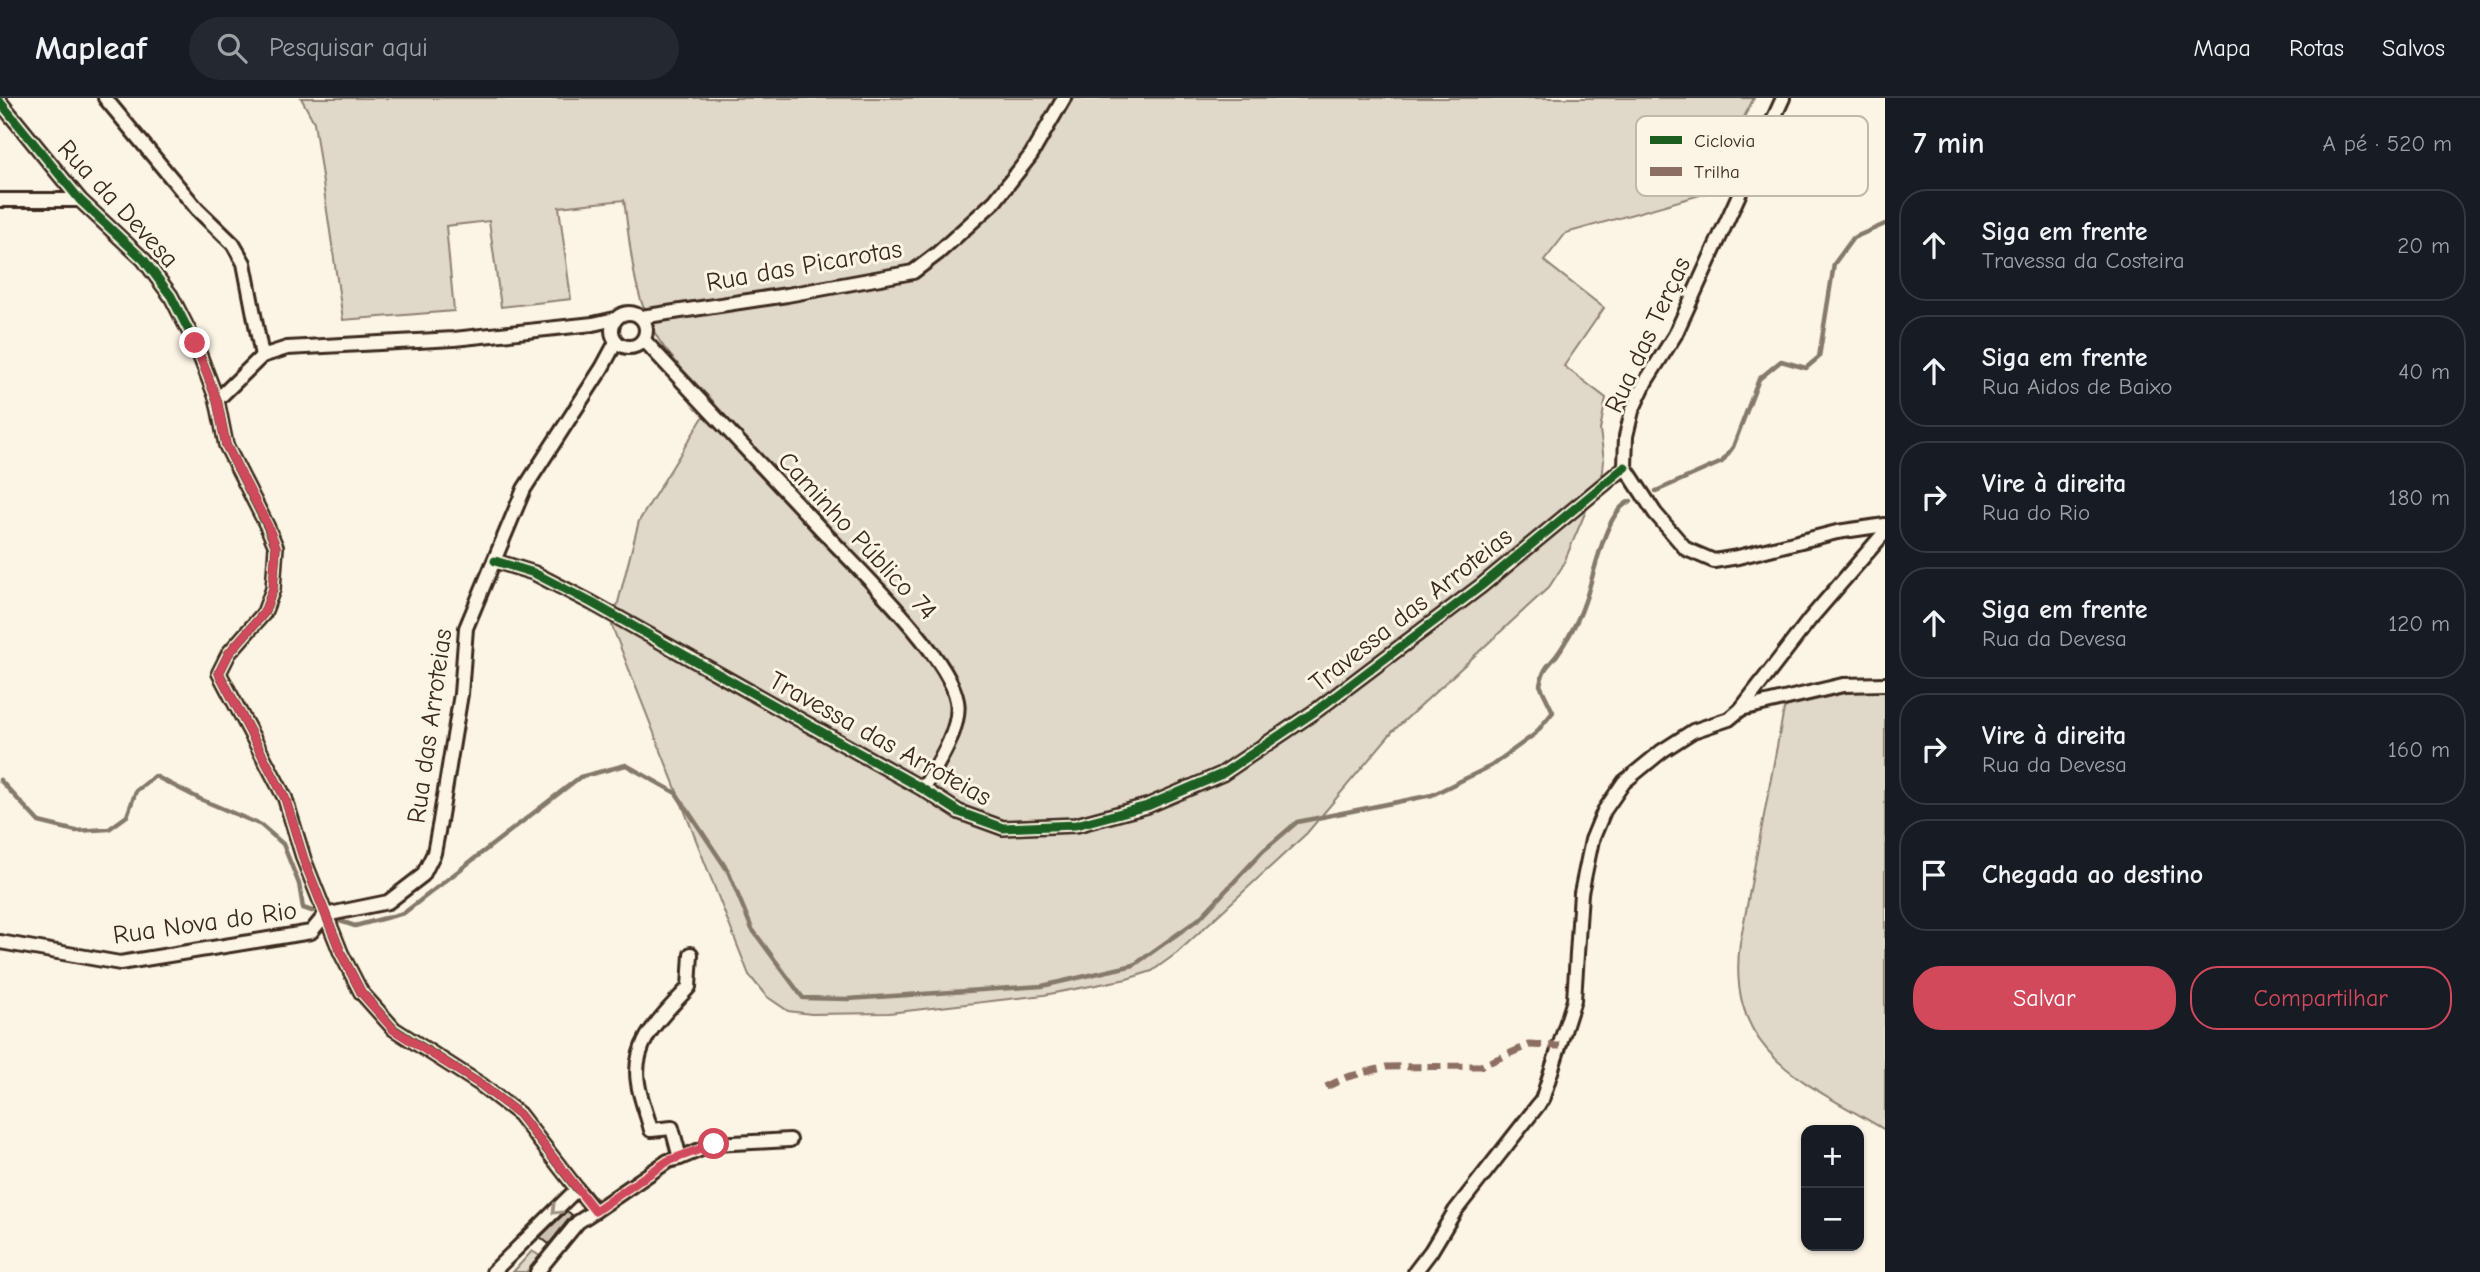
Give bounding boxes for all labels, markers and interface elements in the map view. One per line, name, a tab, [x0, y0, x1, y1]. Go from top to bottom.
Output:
search box	[189, 17, 679, 80]
text: Mapleaf	[35, 29, 147, 67]
icon: search	[213, 29, 251, 67]
text: Pesquisar aqui	[269, 33, 428, 63]
text: Mapa	[2193, 34, 2251, 62]
text: Rotas	[2289, 34, 2344, 62]
text: Salvos	[2382, 34, 2445, 62]
legend	[1636, 116, 1868, 196]
text: 7 min	[1913, 126, 1985, 161]
text: Ciclovia	[1694, 130, 1755, 152]
text: A pé · 520 m	[2323, 130, 2452, 157]
street label: Rua da Devesa	[51, 134, 185, 274]
text: Trilha	[1694, 161, 1740, 183]
text: Siga em frente	[1982, 217, 2148, 247]
icon: ahead	[1915, 226, 1953, 264]
text: 20 m	[2397, 232, 2450, 259]
street label: Rua das Picarotas	[704, 234, 904, 298]
text: Travessa da Costeira	[1982, 247, 2185, 274]
street label: Rua das Terças	[1599, 252, 1697, 418]
route end	[179, 327, 210, 358]
text: Siga em frente	[1982, 343, 2148, 373]
icon: ahead	[1915, 352, 1953, 390]
text: 40 m	[2398, 358, 2450, 385]
text: Rua Aidos de Baixo	[1982, 373, 2172, 400]
street label: Caminho Público 74	[771, 446, 943, 626]
text: Vire à direita	[1982, 469, 2126, 499]
icon: right	[1915, 478, 1953, 516]
text: 180 m	[2388, 484, 2450, 511]
text: Rua do Rio	[1982, 499, 2090, 526]
street label: Travessa das Arroteias	[1304, 521, 1518, 699]
text: Siga em frente	[1982, 595, 2148, 625]
icon: ahead	[1915, 604, 1953, 642]
text: 120 m	[2388, 610, 2450, 637]
text: Rua da Devesa	[1982, 625, 2127, 652]
street label: Rua das Arroteias	[401, 627, 459, 825]
street label: Travessa das Arroteias	[764, 665, 996, 813]
text: Vire à direita	[1982, 721, 2126, 751]
icon: right	[1915, 730, 1953, 768]
text: 160 m	[2388, 736, 2450, 763]
text: Rua da Devesa	[1982, 751, 2127, 778]
icon: arrive	[1915, 856, 1953, 894]
text: Chegada ao destino	[1982, 860, 2203, 890]
street label: Rua Nova do Rio	[111, 895, 299, 951]
button: Salvar	[1913, 966, 2176, 1030]
button: Compartilhar	[2190, 966, 2452, 1030]
map controls	[1801, 1125, 1864, 1251]
button: +	[1801, 1125, 1864, 1188]
route start	[698, 1128, 729, 1159]
button: −	[1801, 1188, 1864, 1251]
one-way arrow	[552, 1201, 565, 1214]

